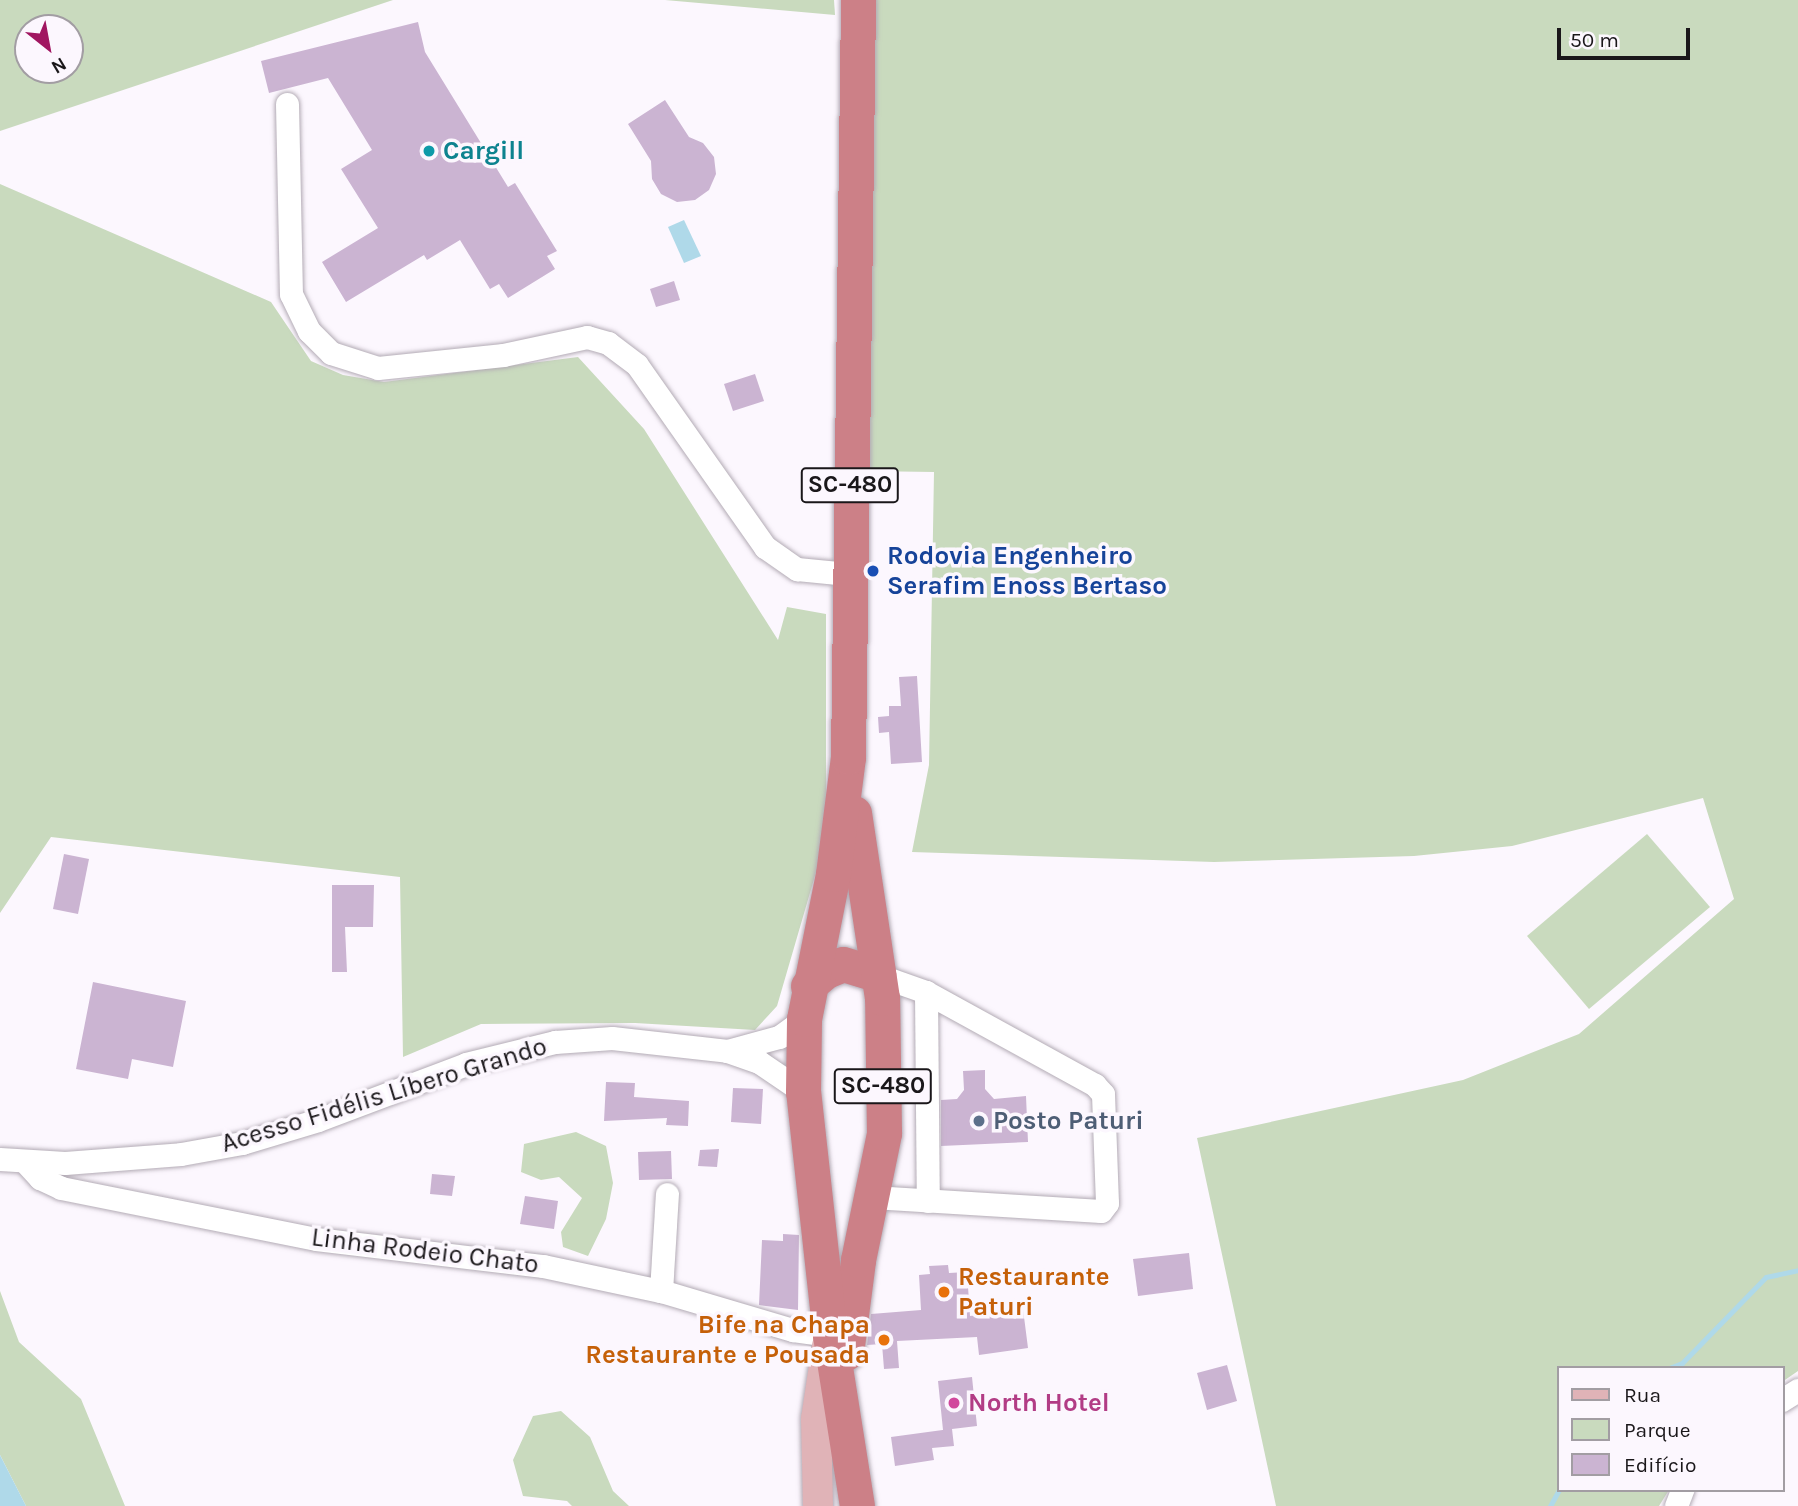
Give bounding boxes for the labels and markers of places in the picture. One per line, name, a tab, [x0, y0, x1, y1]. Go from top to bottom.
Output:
place label: Cargill	[443, 135, 524, 167]
marker: Cargill	[421, 143, 437, 159]
place label: Rodovia Engenheiro Serafim Enoss Bertaso	[887, 540, 1167, 602]
marker: Rodovia Engenheiro Serafim Enoss Bertaso	[865, 563, 881, 579]
place label: Posto Paturi	[993, 1105, 1144, 1137]
marker: Posto Paturi	[971, 1113, 987, 1129]
place label: Restaurante Paturi	[958, 1261, 1110, 1322]
marker: Restaurante Paturi	[936, 1284, 952, 1300]
place label: Bife na Chapa Restaurante e Pousada	[585, 1309, 870, 1370]
marker: Bife na Chapa Restaurante e Pousada	[876, 1332, 892, 1348]
place label: North Hotel	[968, 1387, 1110, 1419]
marker: North Hotel	[946, 1395, 962, 1411]

